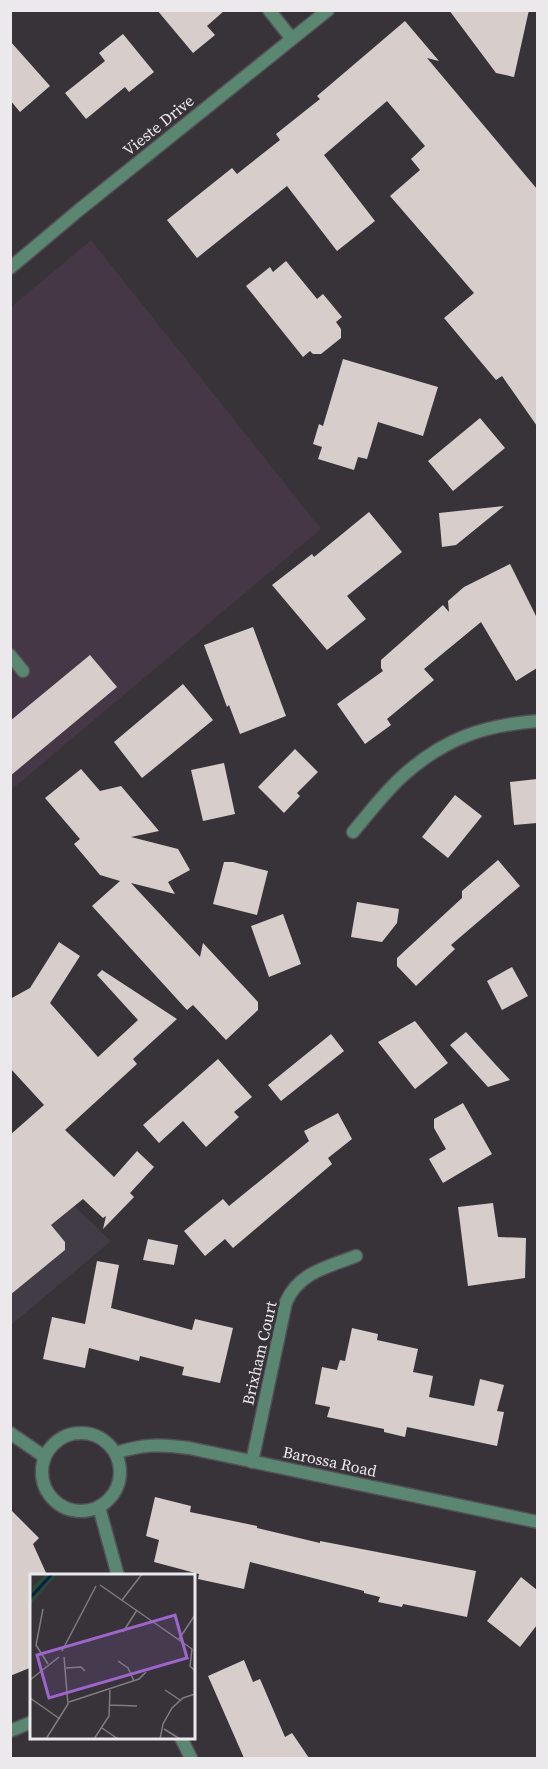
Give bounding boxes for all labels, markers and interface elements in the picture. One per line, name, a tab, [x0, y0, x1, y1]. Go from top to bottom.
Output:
street label: Vieste Drive	[118, 89, 198, 161]
street label: Brixham Court	[236, 1298, 282, 1407]
street label: Barossa Road	[281, 1440, 379, 1482]
inset map	[30, 1574, 195, 1739]

